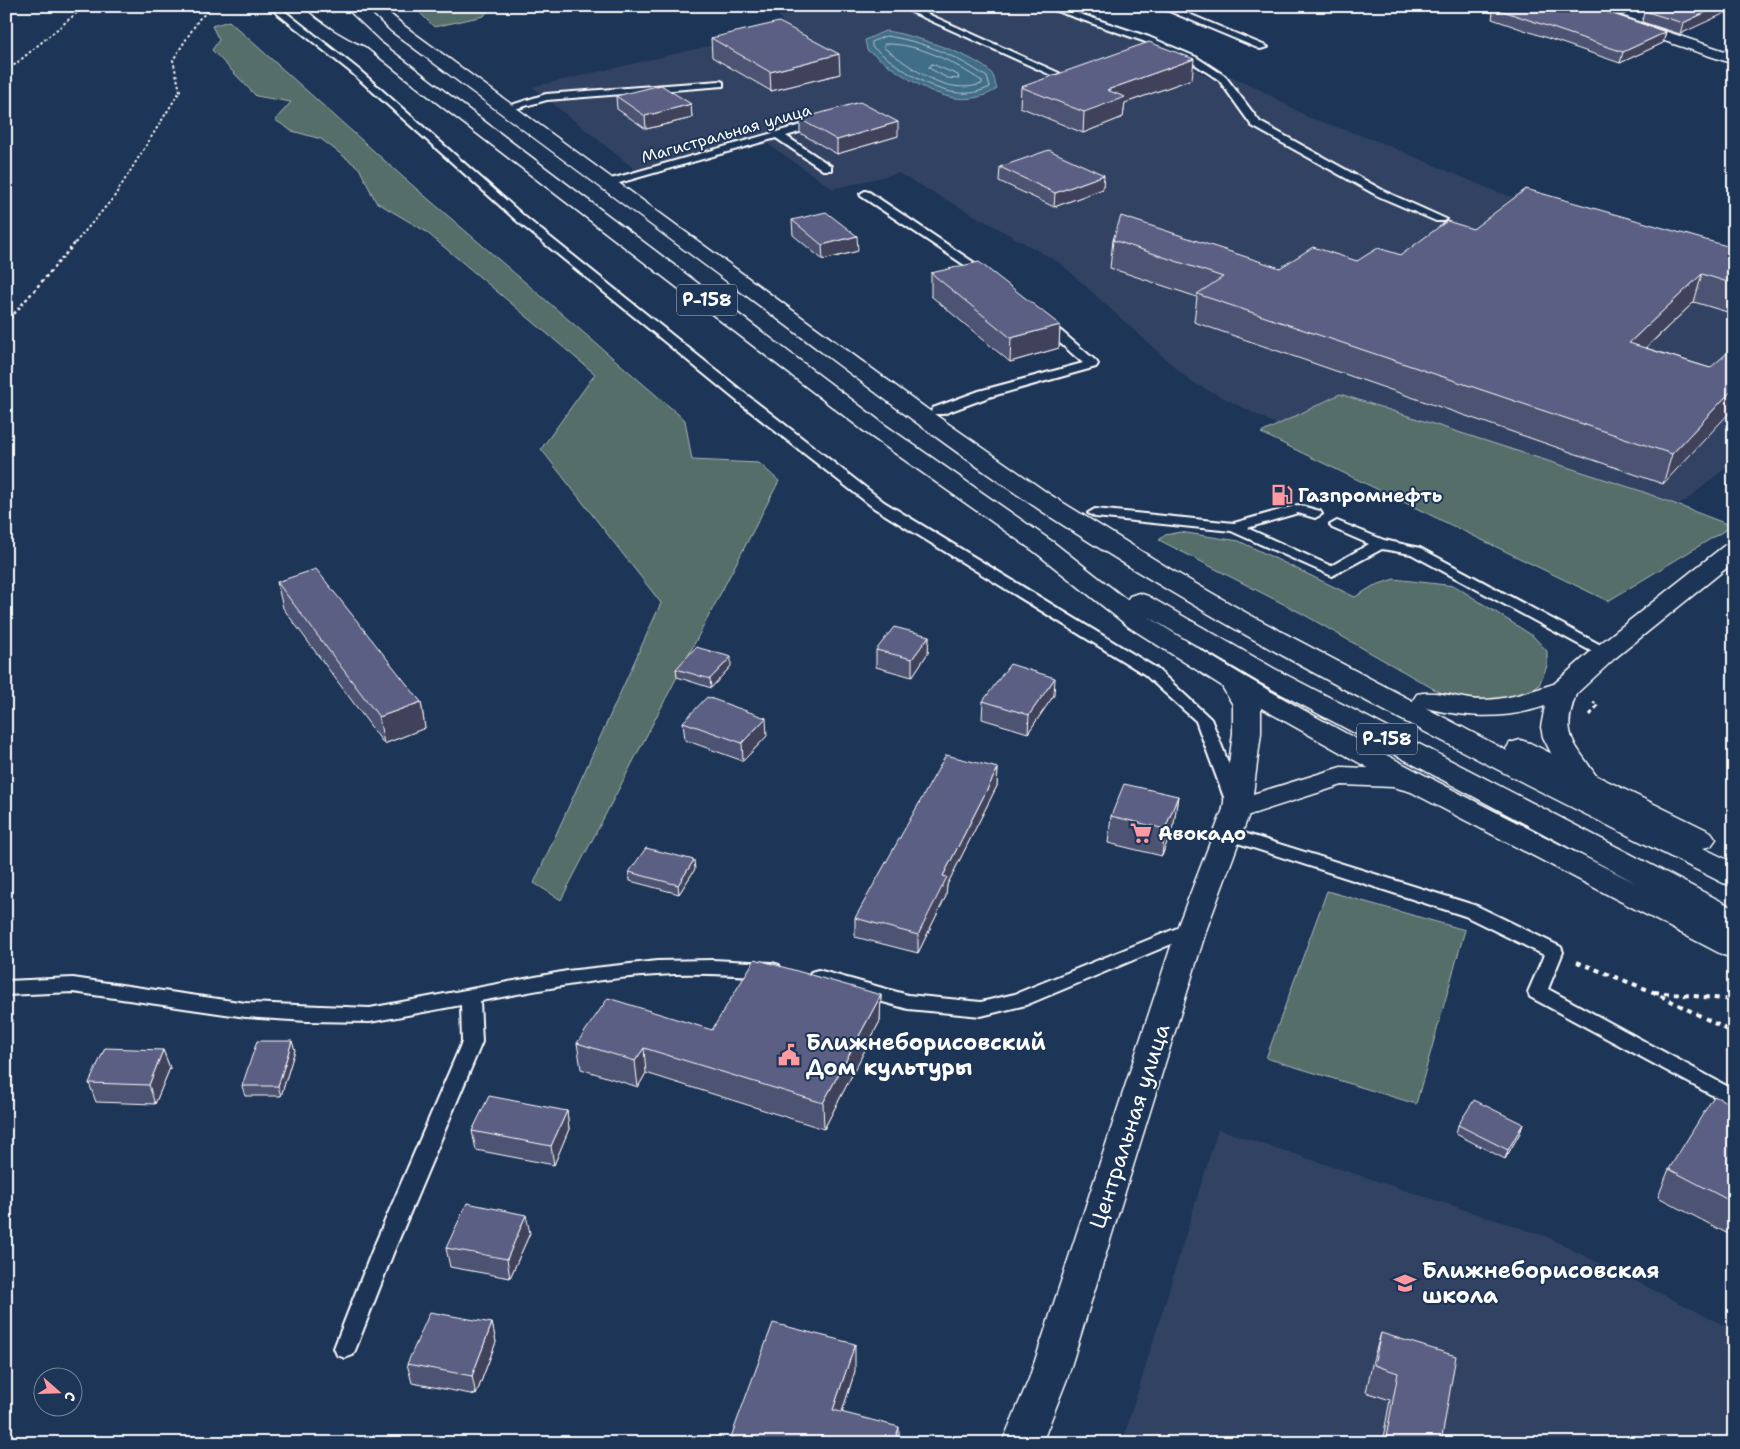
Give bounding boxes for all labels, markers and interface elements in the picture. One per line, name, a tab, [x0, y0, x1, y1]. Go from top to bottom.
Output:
street label: Магистральная улица	[639, 99, 814, 168]
road number: Р-158	[677, 284, 737, 316]
fuel station icon: Газпромнефть	[1269, 482, 1295, 508]
place label: Газпромнефть	[1298, 483, 1442, 508]
road number: Р-158	[1357, 724, 1417, 754]
supermarket icon: Авокадо	[1128, 820, 1154, 846]
place label: Авокадо	[1158, 821, 1246, 846]
street label: Центральная улица	[1083, 1020, 1176, 1232]
place label: Ближнеборисовский Дом культуры	[806, 1028, 1046, 1082]
public building icon: Ближнеборисовский Дом культуры	[776, 1042, 802, 1068]
place label: Ближнеборисовская школа	[1422, 1256, 1660, 1310]
school or university icon: Ближнеборисовская школа	[1392, 1270, 1418, 1296]
north arrow	[32, 1366, 82, 1416]
text: С	[60, 1389, 80, 1404]

